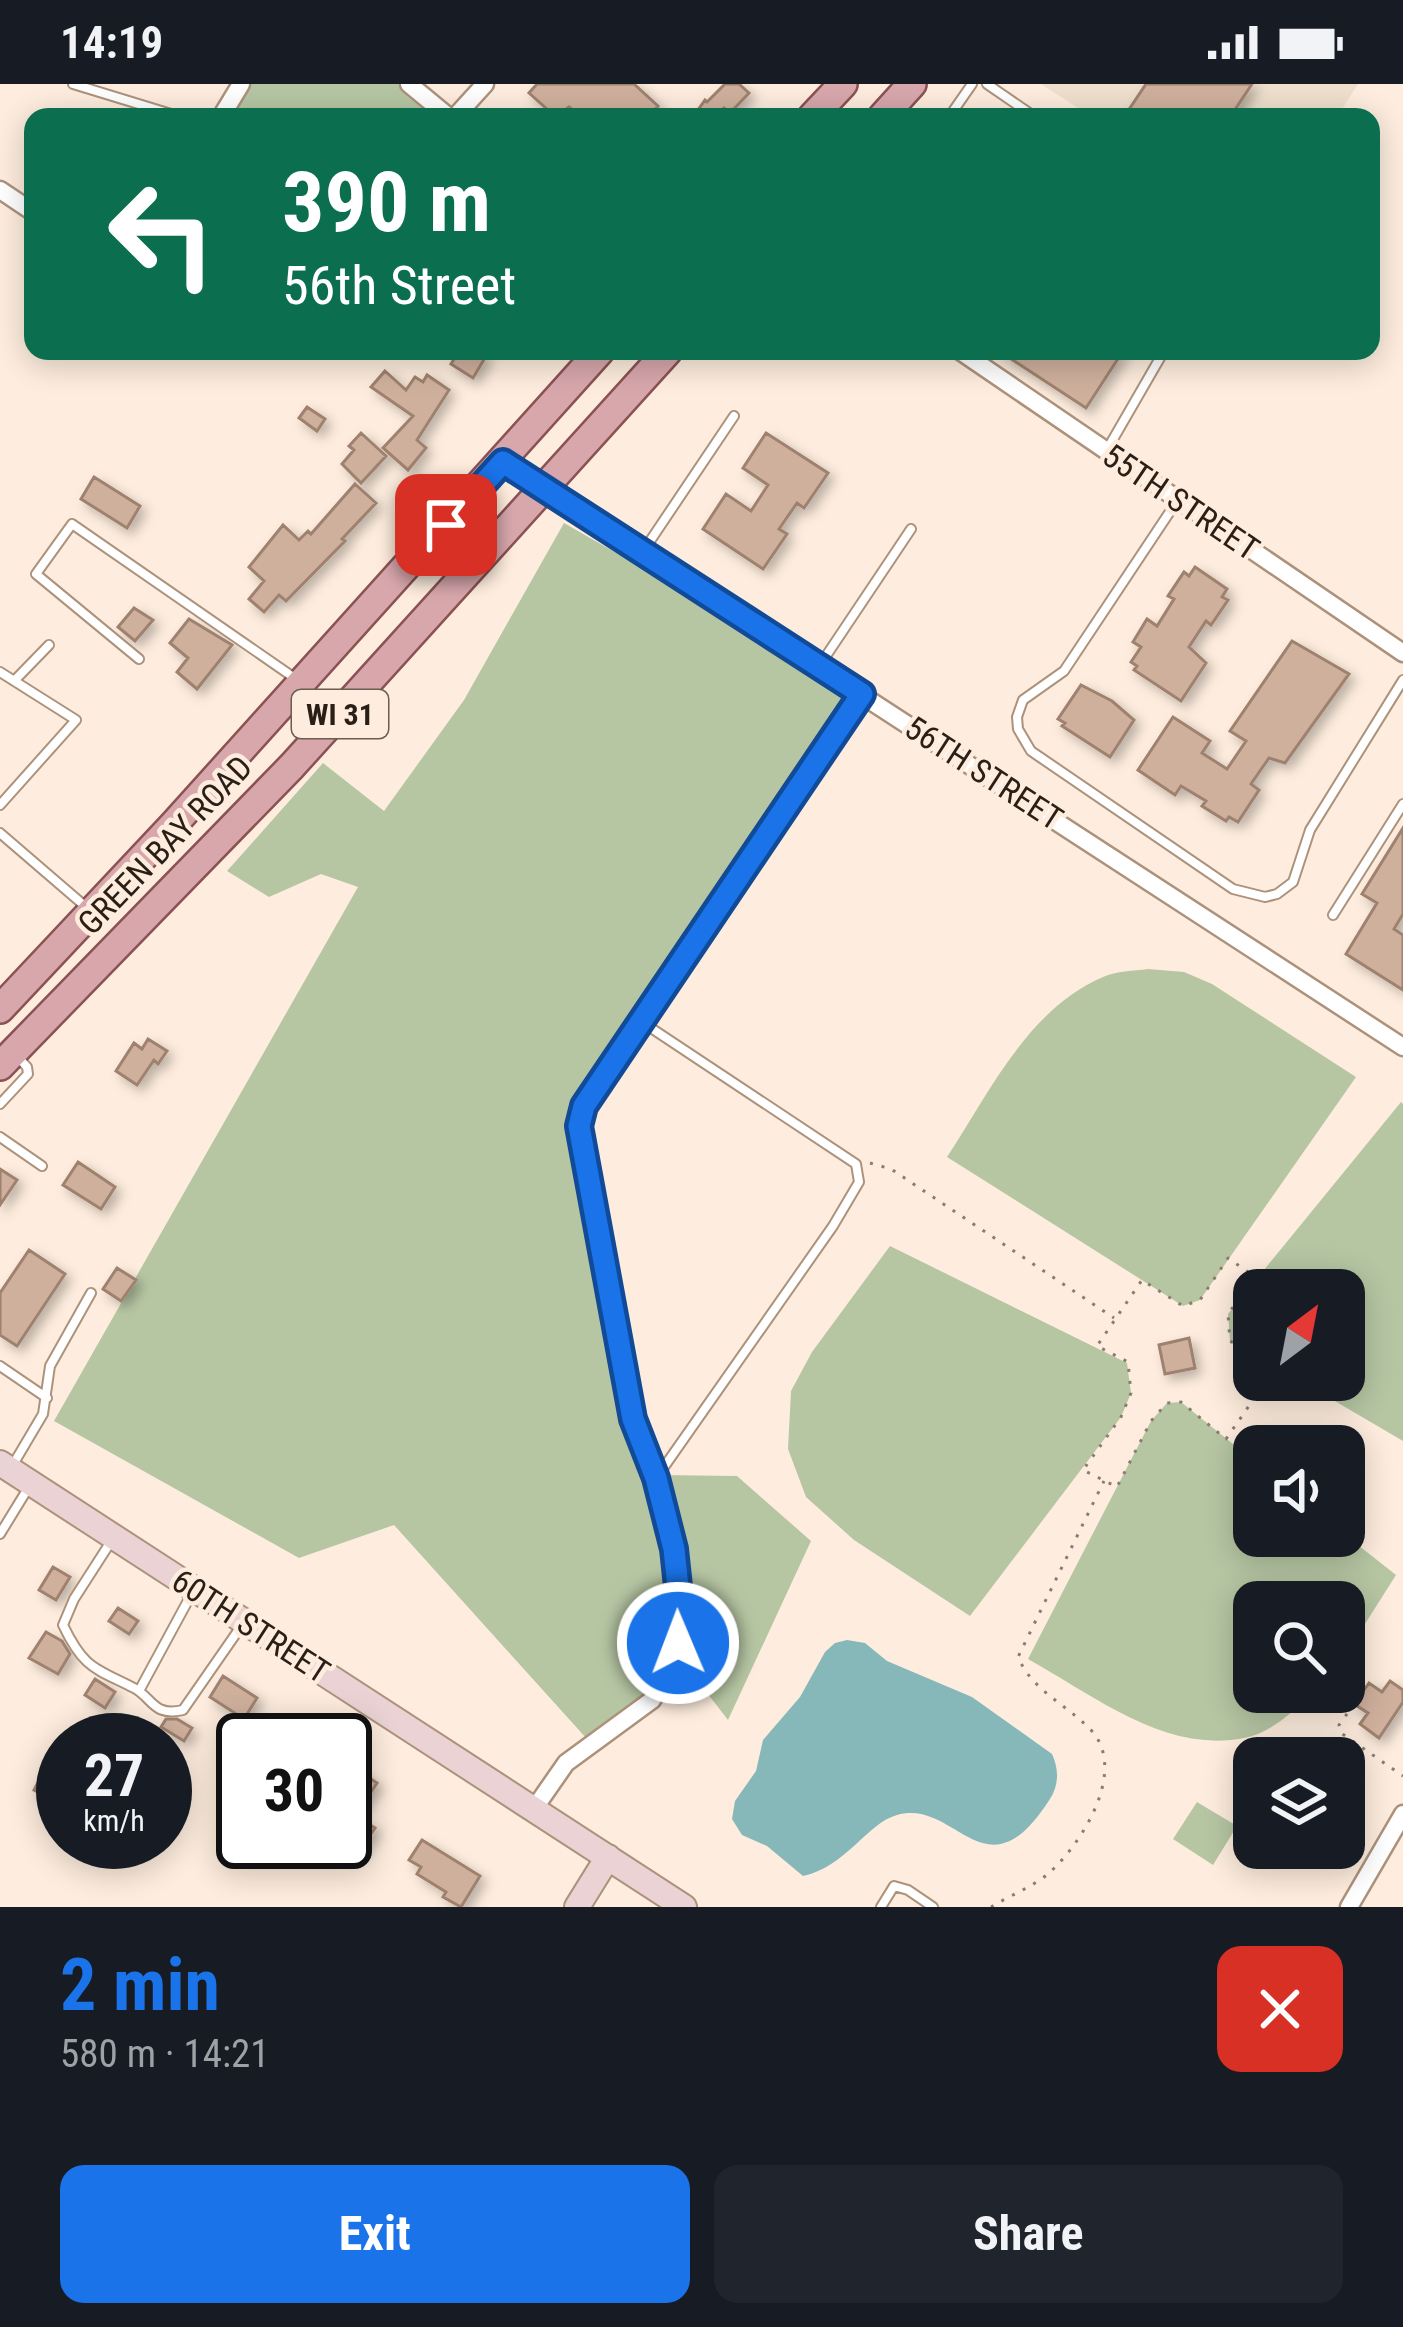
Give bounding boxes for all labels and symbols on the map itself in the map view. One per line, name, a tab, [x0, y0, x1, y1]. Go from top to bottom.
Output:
street label: 55TH STREET	[1096, 436, 1266, 568]
pin	[395, 474, 497, 576]
road number: WI 31	[292, 690, 388, 738]
street label: 56TH STREET	[898, 708, 1070, 838]
street label: GREEN BAY ROAD	[70, 748, 260, 942]
north arrow	[1233, 1269, 1365, 1401]
street label: 60TH STREET	[165, 1561, 337, 1691]
position arrow	[615, 1580, 741, 1706]
speed limit sign: 30	[216, 1713, 372, 1869]

